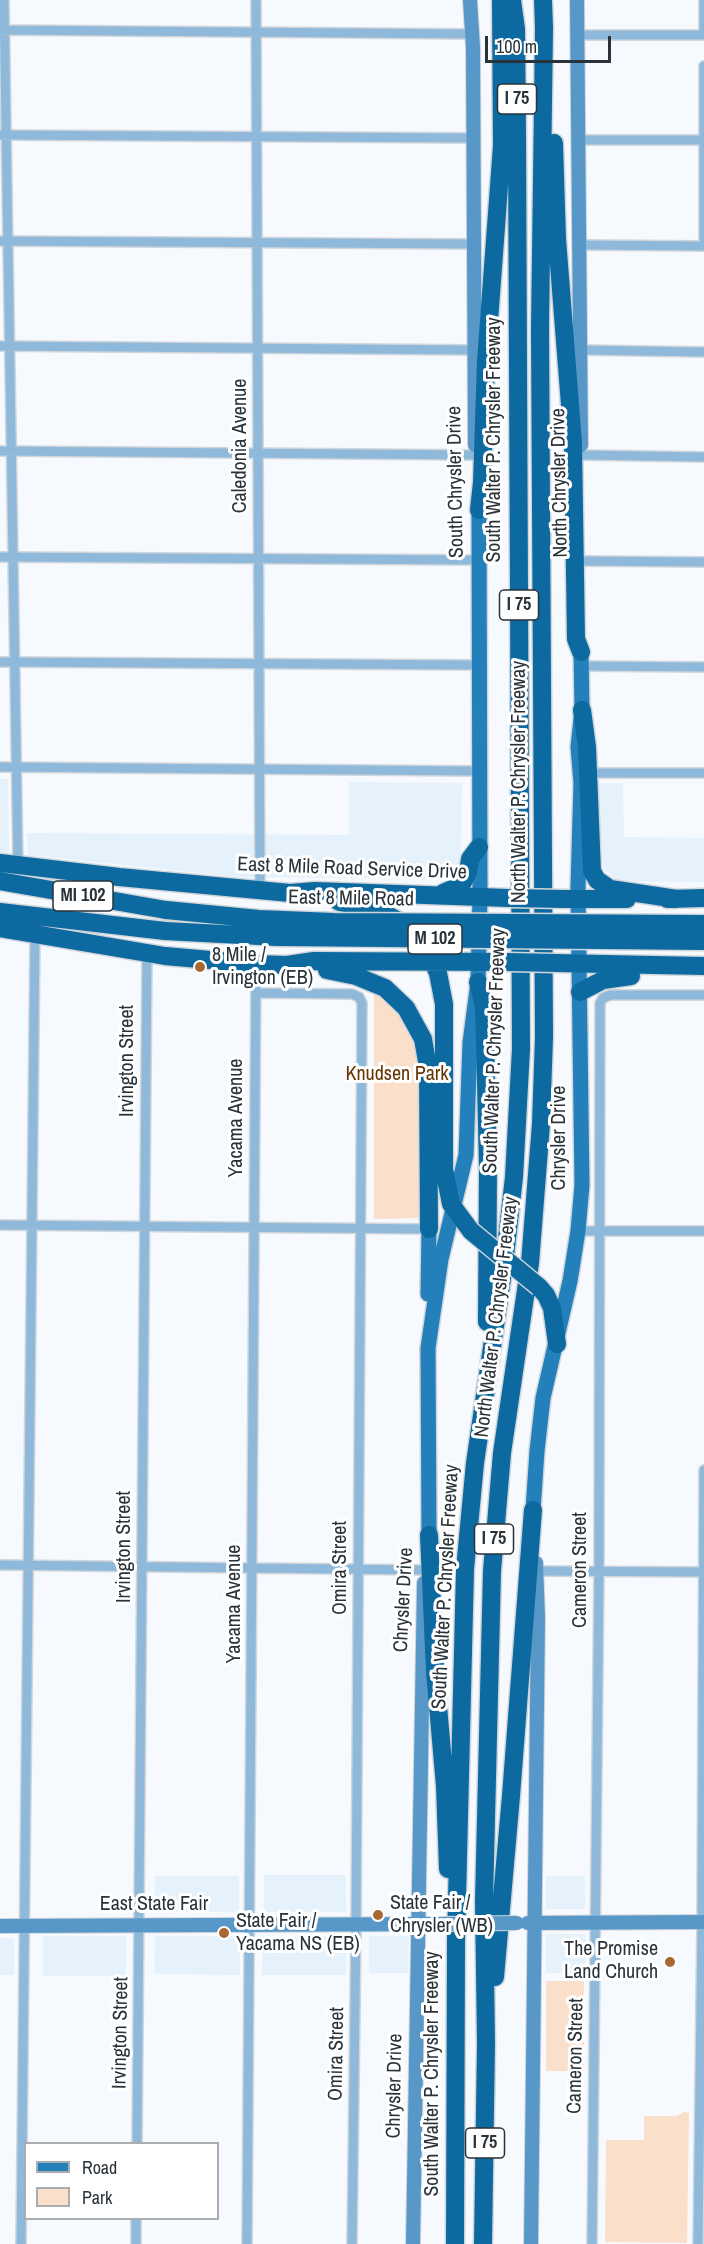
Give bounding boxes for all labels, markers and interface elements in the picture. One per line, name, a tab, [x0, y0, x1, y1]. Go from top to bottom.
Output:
scale bar	[488, 24, 614, 62]
text: 100 m	[496, 34, 537, 59]
road number: I 75	[498, 84, 536, 114]
street label: South Walter P. Chrysler Freeway	[483, 317, 507, 563]
street label: Caledonia Avenue	[229, 379, 253, 513]
street label: South Chrysler Drive	[443, 406, 469, 558]
street label: North Chrysler Drive	[547, 408, 573, 558]
road number: I 75	[500, 590, 538, 620]
street label: North Walter P. Chrysler Freeway	[508, 661, 532, 903]
street label: East 8 Mile Road Service Drive	[237, 853, 467, 885]
road number: MI 102	[53, 881, 113, 911]
street label: East 8 Mile Road	[288, 886, 414, 912]
road number: M 102	[408, 924, 462, 954]
street label: South Walter P. Chrysler Freeway	[479, 928, 511, 1174]
place label: 8 Mile / Irvington (EB)	[212, 944, 313, 991]
marker: 8 Mile / Irvington (EB)	[193, 960, 207, 974]
street label: Irvington Street	[116, 1005, 140, 1117]
street label: Yacama Avenue	[225, 1059, 249, 1177]
park label: Knudsen Park	[345, 1063, 449, 1087]
street label: Chrysler Drive	[548, 1086, 572, 1190]
street label: North Walter P. Chrysler Freeway	[470, 1195, 524, 1439]
street label: South Walter P. Chrysler Freeway	[428, 1464, 464, 1710]
street label: Irvington Street	[113, 1491, 137, 1603]
street label: Cameron Street	[569, 1512, 593, 1628]
street label: Omira Street	[329, 1521, 353, 1615]
road number: I 75	[474, 1524, 514, 1554]
street label: Yacama Avenue	[223, 1545, 247, 1663]
street label: Chrysler Drive	[389, 1547, 419, 1653]
place label: State Fair / Chrysler (WB)	[390, 1892, 493, 1939]
street label: East State Fair	[100, 1893, 208, 1917]
marker: State Fair / Chrysler (WB)	[371, 1908, 385, 1922]
place label: State Fair / Yacama NS (EB)	[236, 1910, 360, 1957]
marker: State Fair / Yacama NS (EB)	[217, 1926, 231, 1940]
place label: The Promise Land Church	[564, 1938, 658, 1985]
street label: South Walter P. Chrysler Freeway	[421, 1951, 445, 2197]
marker: The Promise Land Church	[663, 1955, 677, 1969]
street label: Irvington Street	[108, 1977, 134, 2089]
street label: Cameron Street	[563, 1998, 589, 2114]
street label: Omira Street	[324, 2007, 350, 2101]
street label: Chrysler Drive	[382, 2033, 408, 2139]
road number: I 75	[466, 2128, 504, 2158]
legend	[24, 2142, 219, 2220]
text: Road	[82, 2155, 117, 2180]
text: Park	[82, 2185, 112, 2210]

